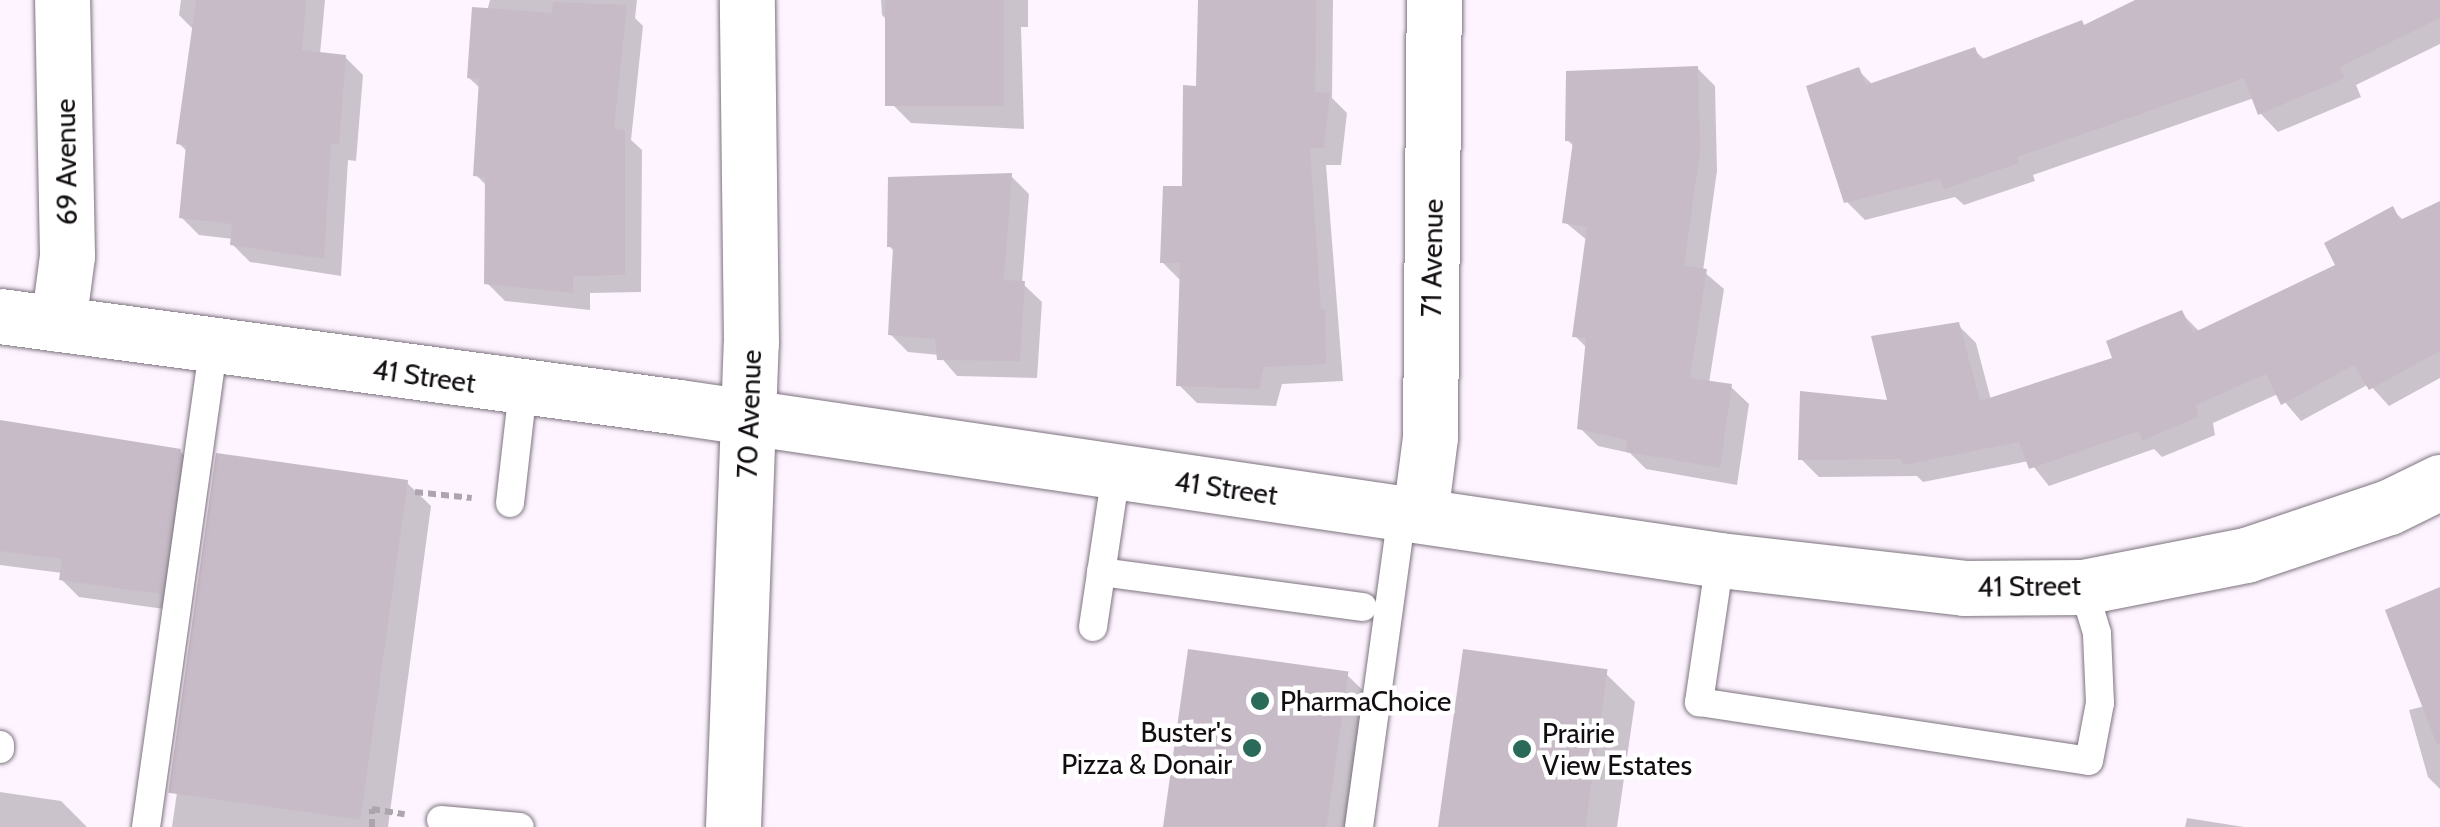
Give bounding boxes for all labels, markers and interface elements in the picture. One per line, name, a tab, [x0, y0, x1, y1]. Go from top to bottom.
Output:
street label: 69 Avenue	[48, 98, 84, 226]
street label: 71 Avenue	[1414, 199, 1450, 317]
street label: 70 Avenue	[730, 349, 768, 479]
street label: 41 Street	[370, 352, 478, 400]
street label: 41 Street	[1172, 464, 1280, 512]
street label: 41 Street	[1977, 568, 2081, 604]
place label: PharmaChoice	[1280, 684, 1451, 718]
marker: PharmaChoice	[1249, 690, 1271, 712]
place label: Buster's Pizza & Donair	[1061, 715, 1232, 781]
place label: Prairie View Estates	[1542, 716, 1692, 782]
marker: Buster's Pizza & Donair	[1241, 737, 1263, 759]
marker: Prairie View Estates	[1511, 738, 1533, 760]

